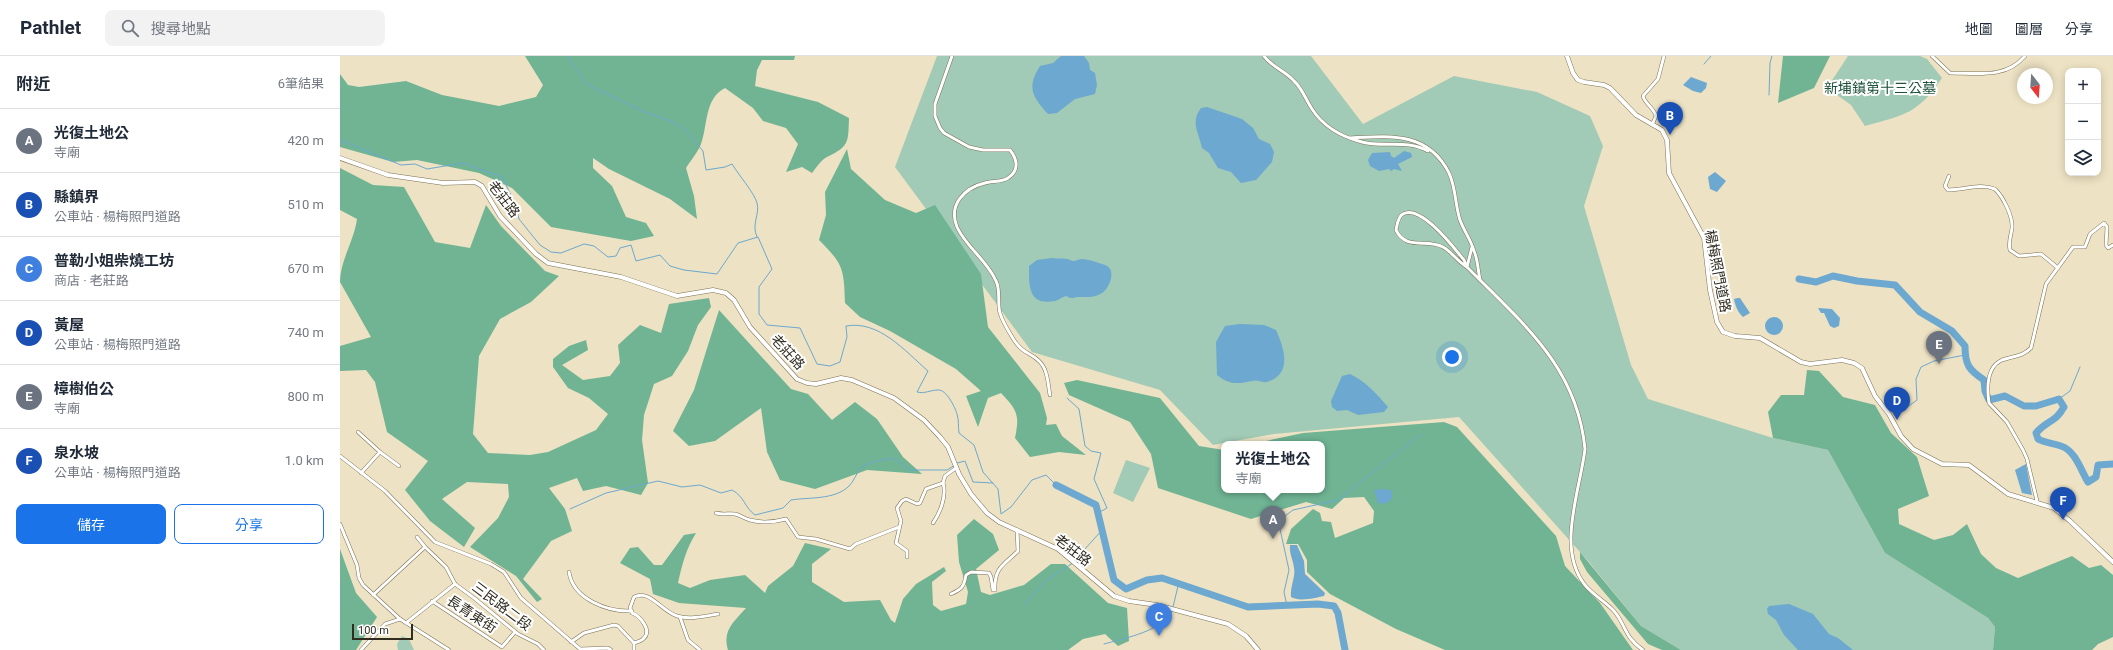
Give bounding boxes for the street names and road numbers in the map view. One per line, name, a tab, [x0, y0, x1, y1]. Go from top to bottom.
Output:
street label: 老莊路	[485, 178, 523, 220]
street label: 楊梅照門道路	[1702, 228, 1734, 314]
street label: 老莊路	[768, 331, 808, 373]
street label: 老莊路	[1051, 531, 1095, 569]
street label: 三民路二段	[469, 579, 535, 633]
street label: 長青東街	[444, 592, 500, 636]

